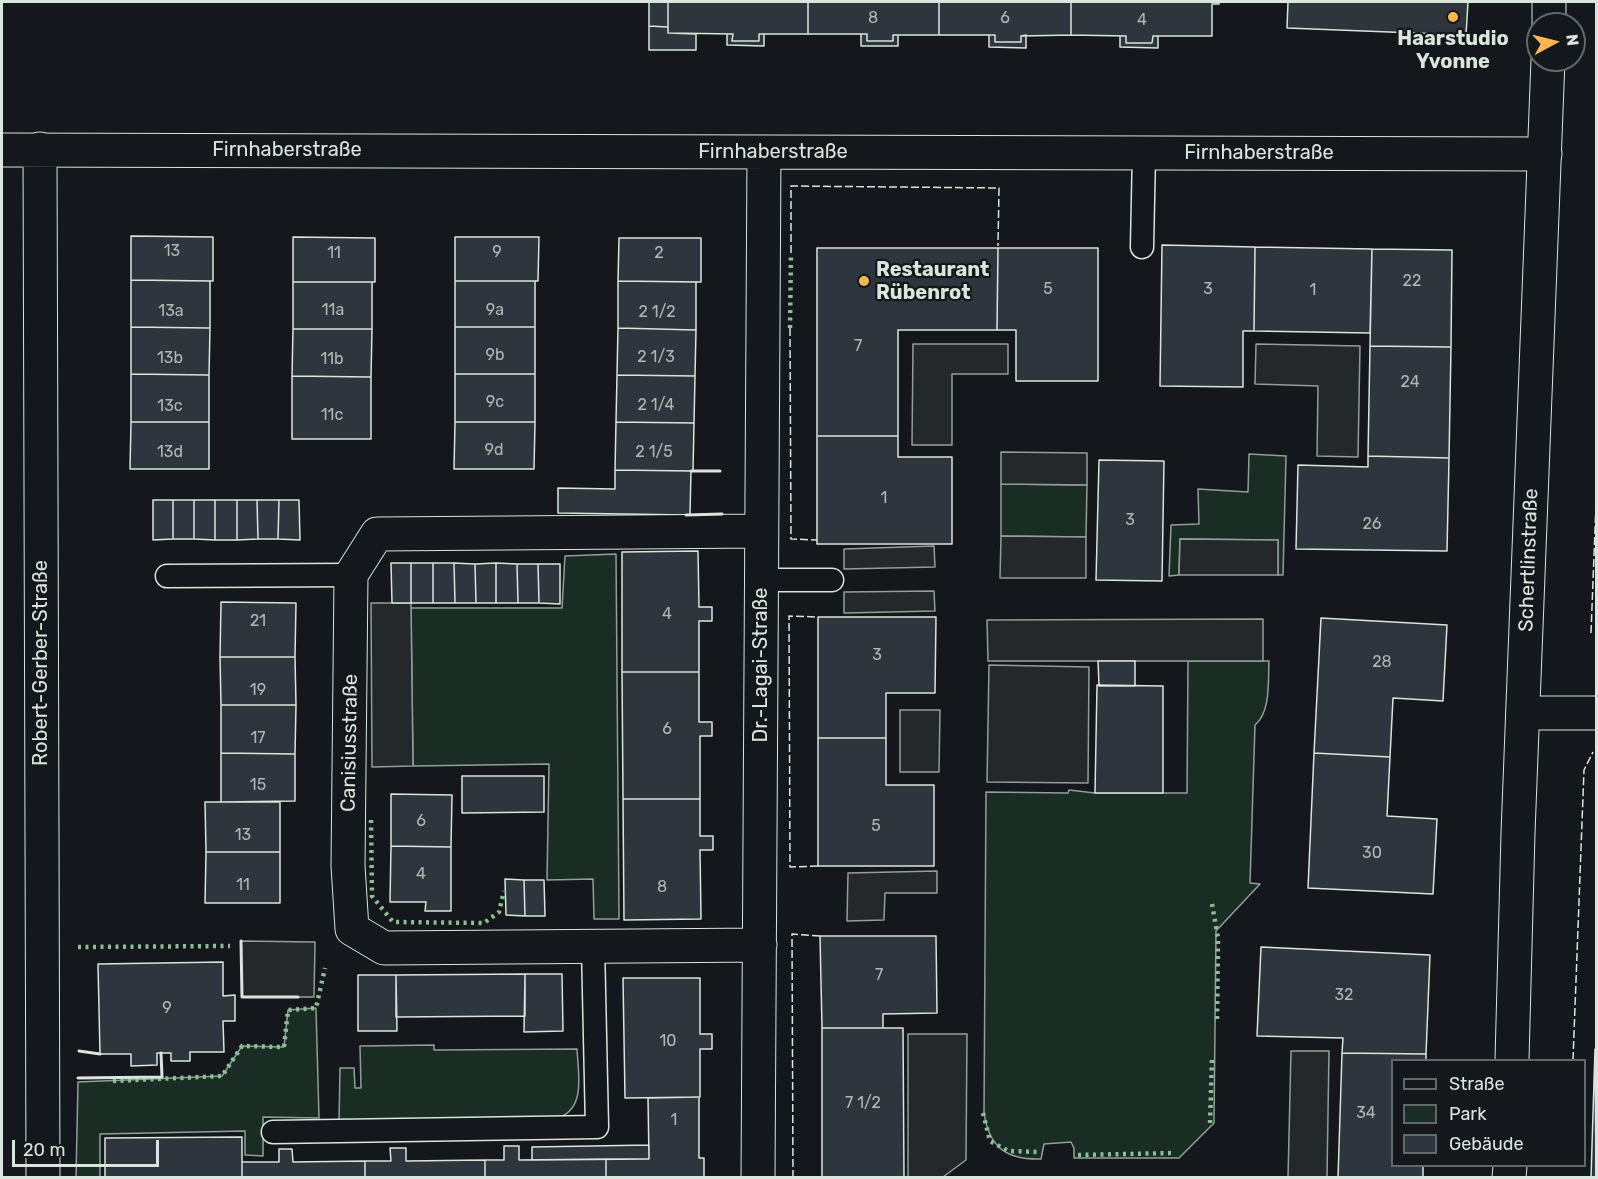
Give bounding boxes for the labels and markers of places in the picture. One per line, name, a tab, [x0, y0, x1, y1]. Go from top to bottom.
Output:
marker: Haarstudio Yvonne	[1446, 10, 1460, 24]
place label: Haarstudio Yvonne	[1397, 27, 1509, 74]
place label: Restaurant Rübenrot	[876, 258, 989, 305]
marker: Restaurant Rübenrot	[857, 274, 871, 288]

